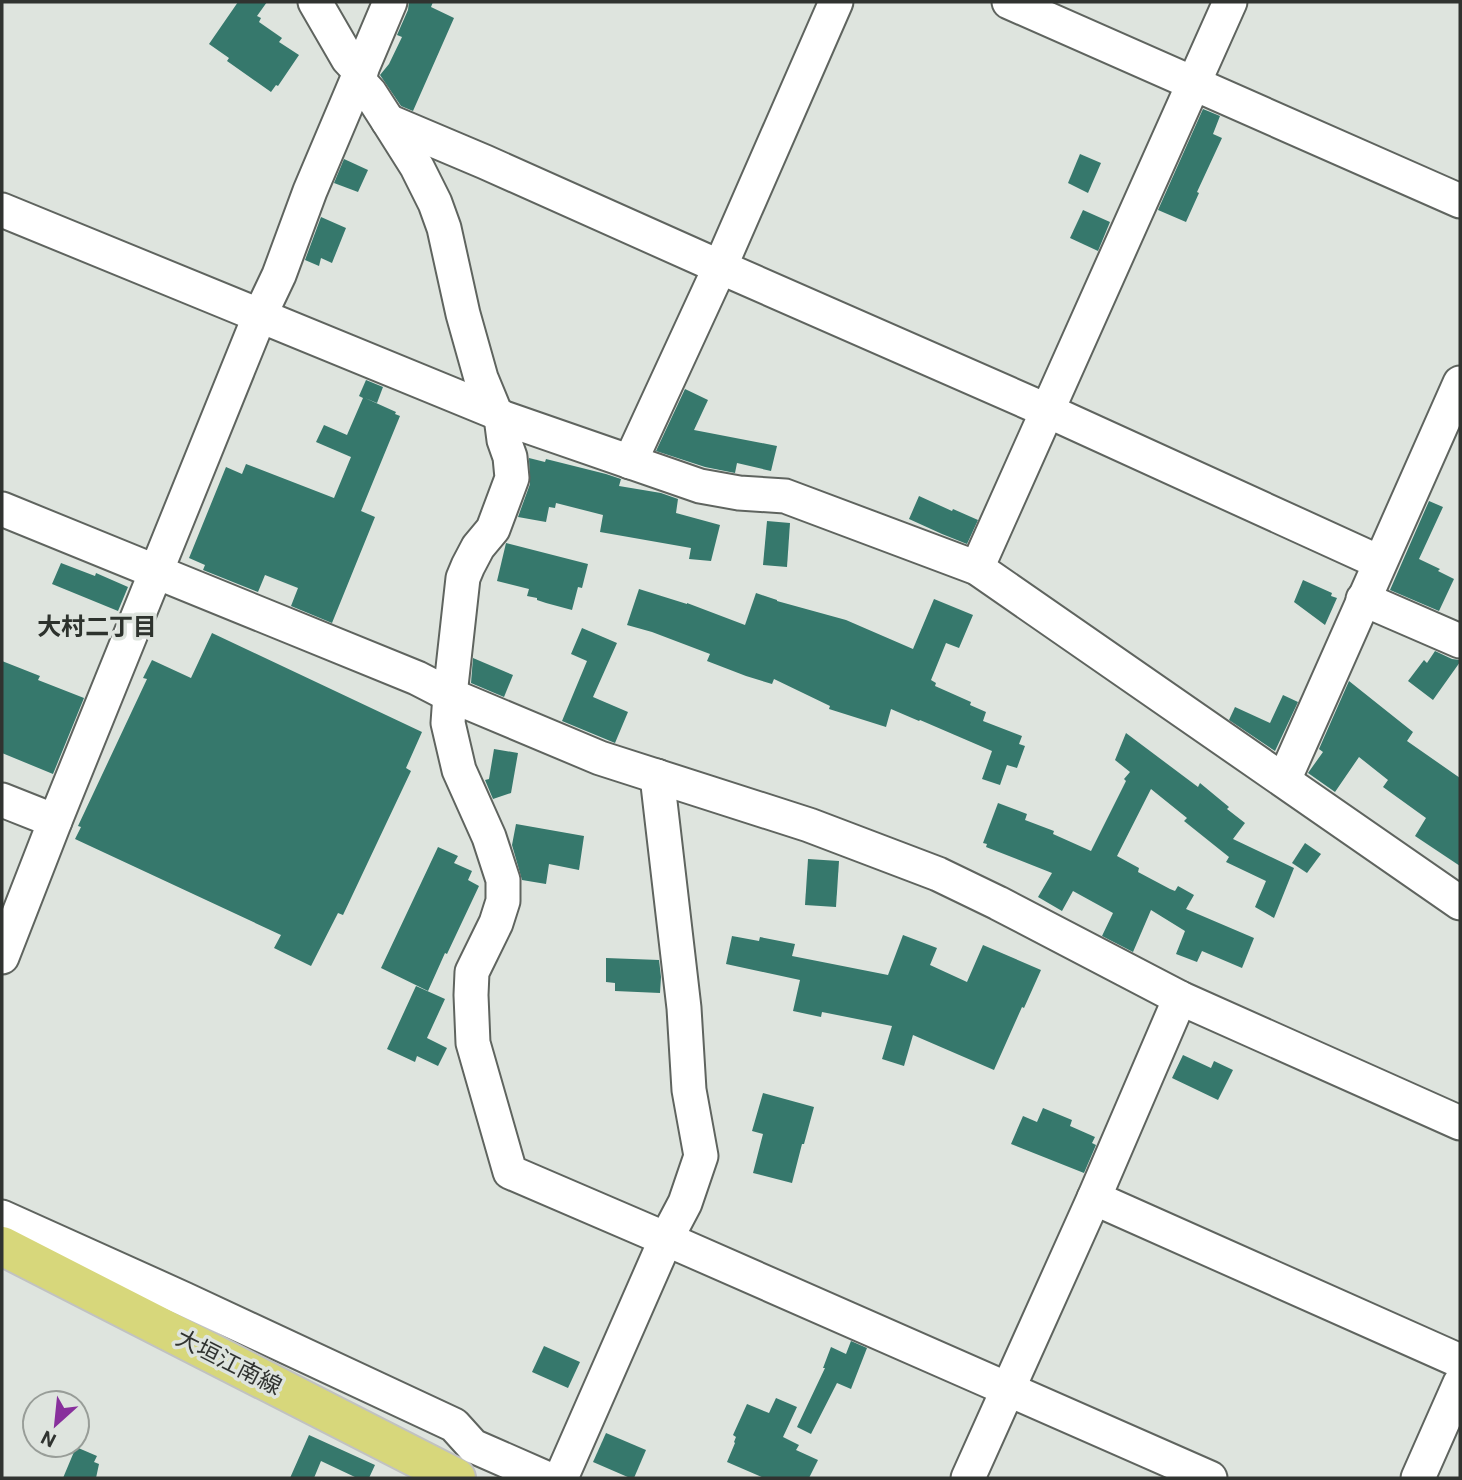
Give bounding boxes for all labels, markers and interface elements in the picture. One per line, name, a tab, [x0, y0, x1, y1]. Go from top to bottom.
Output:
district label: 大村二丁目	[37, 613, 157, 641]
street label: 大垣江南線	[171, 1324, 286, 1401]
north arrow	[21, 1389, 91, 1459]
text: N	[37, 1425, 60, 1452]

